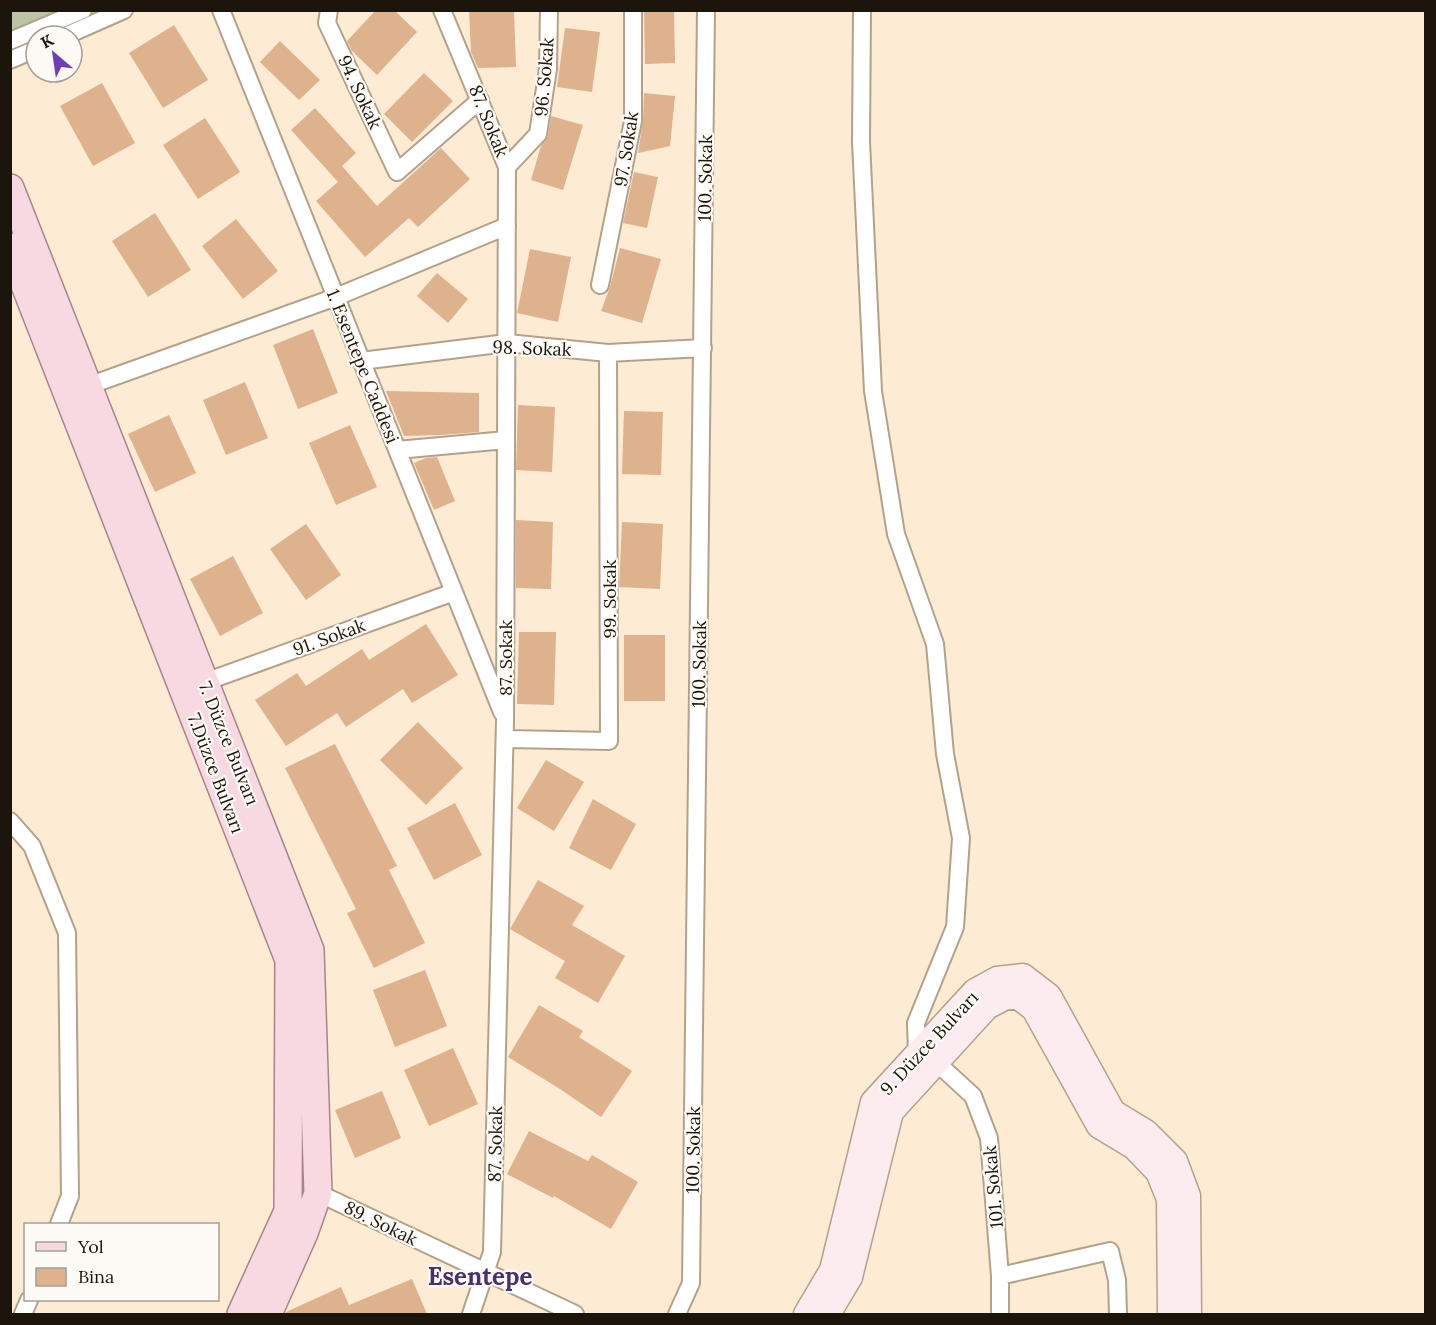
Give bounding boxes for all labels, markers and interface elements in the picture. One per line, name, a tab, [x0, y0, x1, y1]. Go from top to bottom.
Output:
north arrow	[24, 24, 84, 84]
text: K	[37, 29, 57, 52]
street label: 96. Sokak	[529, 36, 559, 118]
street label: 94. Sokak	[333, 51, 387, 133]
street label: 87. Sokak	[464, 81, 514, 161]
street label: 97. Sokak	[609, 109, 643, 188]
street label: 100. Sokak	[693, 134, 717, 222]
street label: 1. Esentepe Caddesi	[322, 286, 404, 446]
street label: 98. Sokak	[492, 335, 572, 361]
street label: 99. Sokak	[598, 559, 621, 639]
street label: 91. Sokak	[290, 613, 369, 661]
street label: 87. Sokak	[494, 620, 517, 696]
street label: 100. Sokak	[687, 620, 711, 708]
street label: 7. Düzce Bulvarı	[194, 678, 264, 808]
street label: 7.Düzce Bulvarı	[183, 710, 249, 836]
street label: 9. Düzce Bulvarı	[875, 986, 983, 1100]
street label: 87. Sokak	[483, 1105, 507, 1182]
street label: 100. Sokak	[681, 1106, 705, 1194]
street label: 101. Sokak	[978, 1144, 1008, 1229]
street label: 89. Sokak	[341, 1195, 422, 1251]
legend	[24, 1223, 219, 1301]
text: Yol	[77, 1235, 104, 1258]
district label: Esentepe	[428, 1261, 532, 1292]
text: Bina	[78, 1265, 114, 1288]

